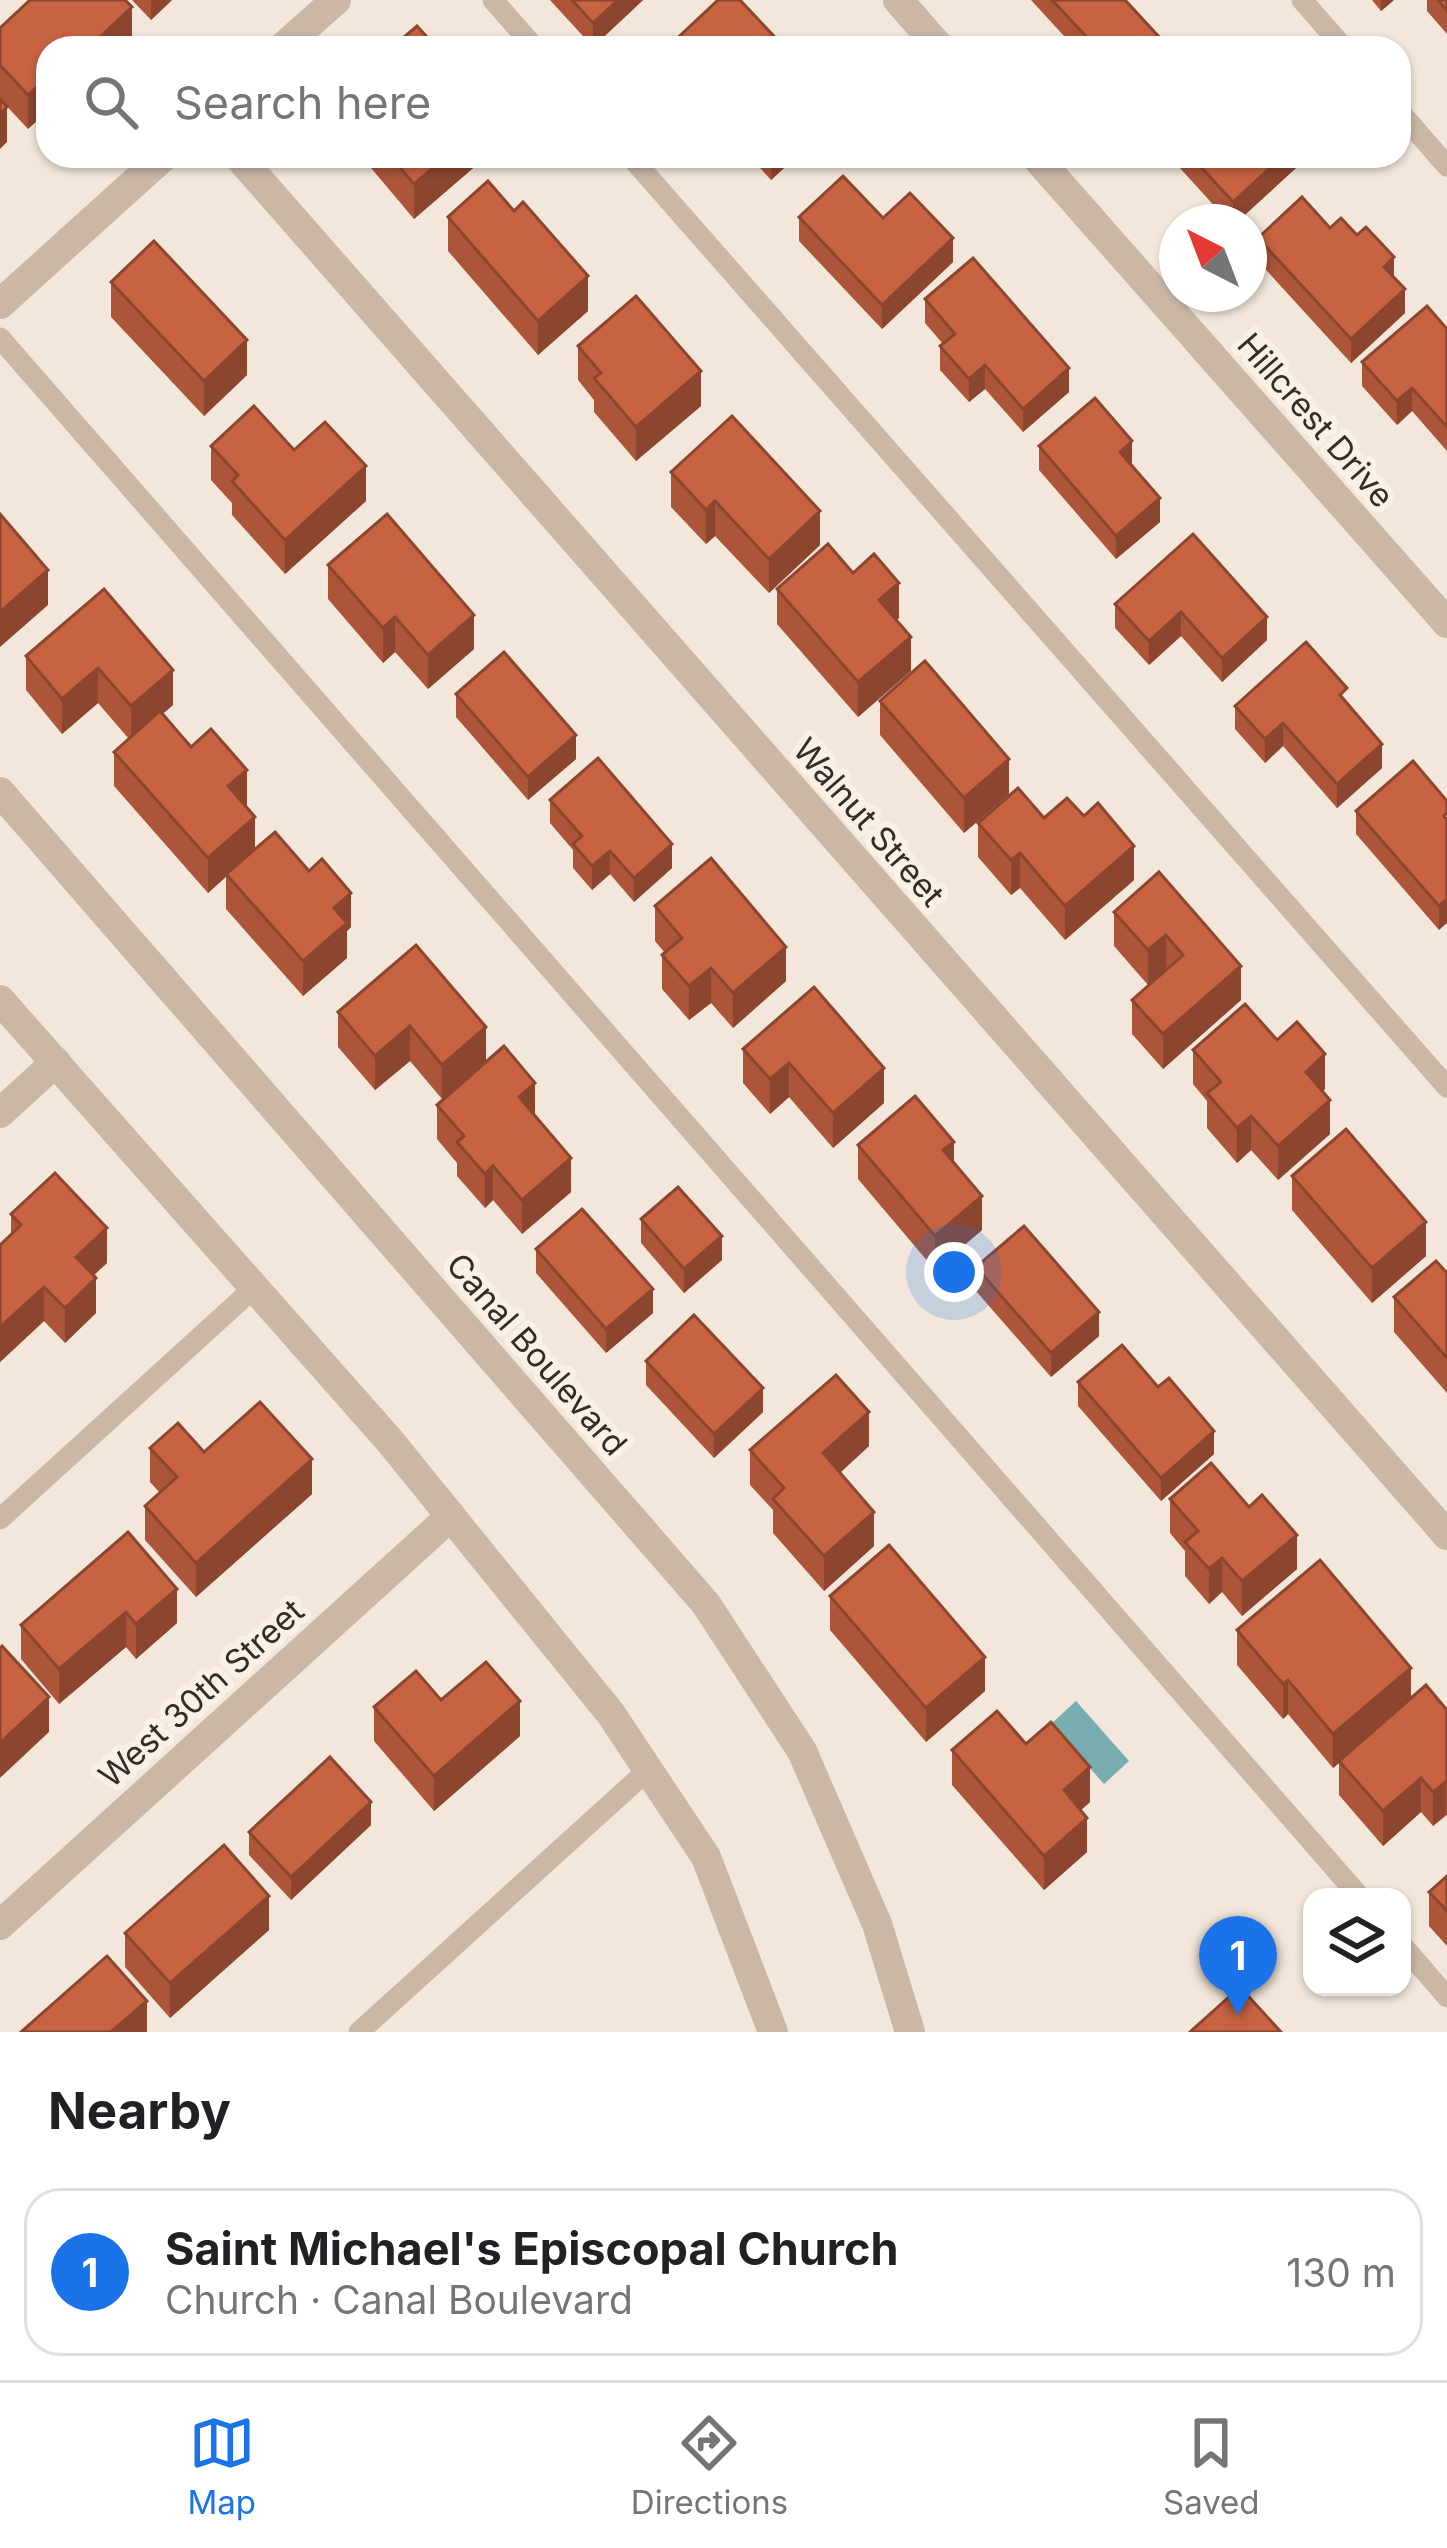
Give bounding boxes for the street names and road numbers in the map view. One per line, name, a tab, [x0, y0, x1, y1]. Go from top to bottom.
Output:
street label: Hillcrest Drive	[1229, 325, 1403, 515]
street label: Walnut Street	[785, 730, 953, 914]
street label: Canal Boulevard	[438, 1245, 636, 1463]
street label: West 30th Street	[90, 1590, 312, 1796]

